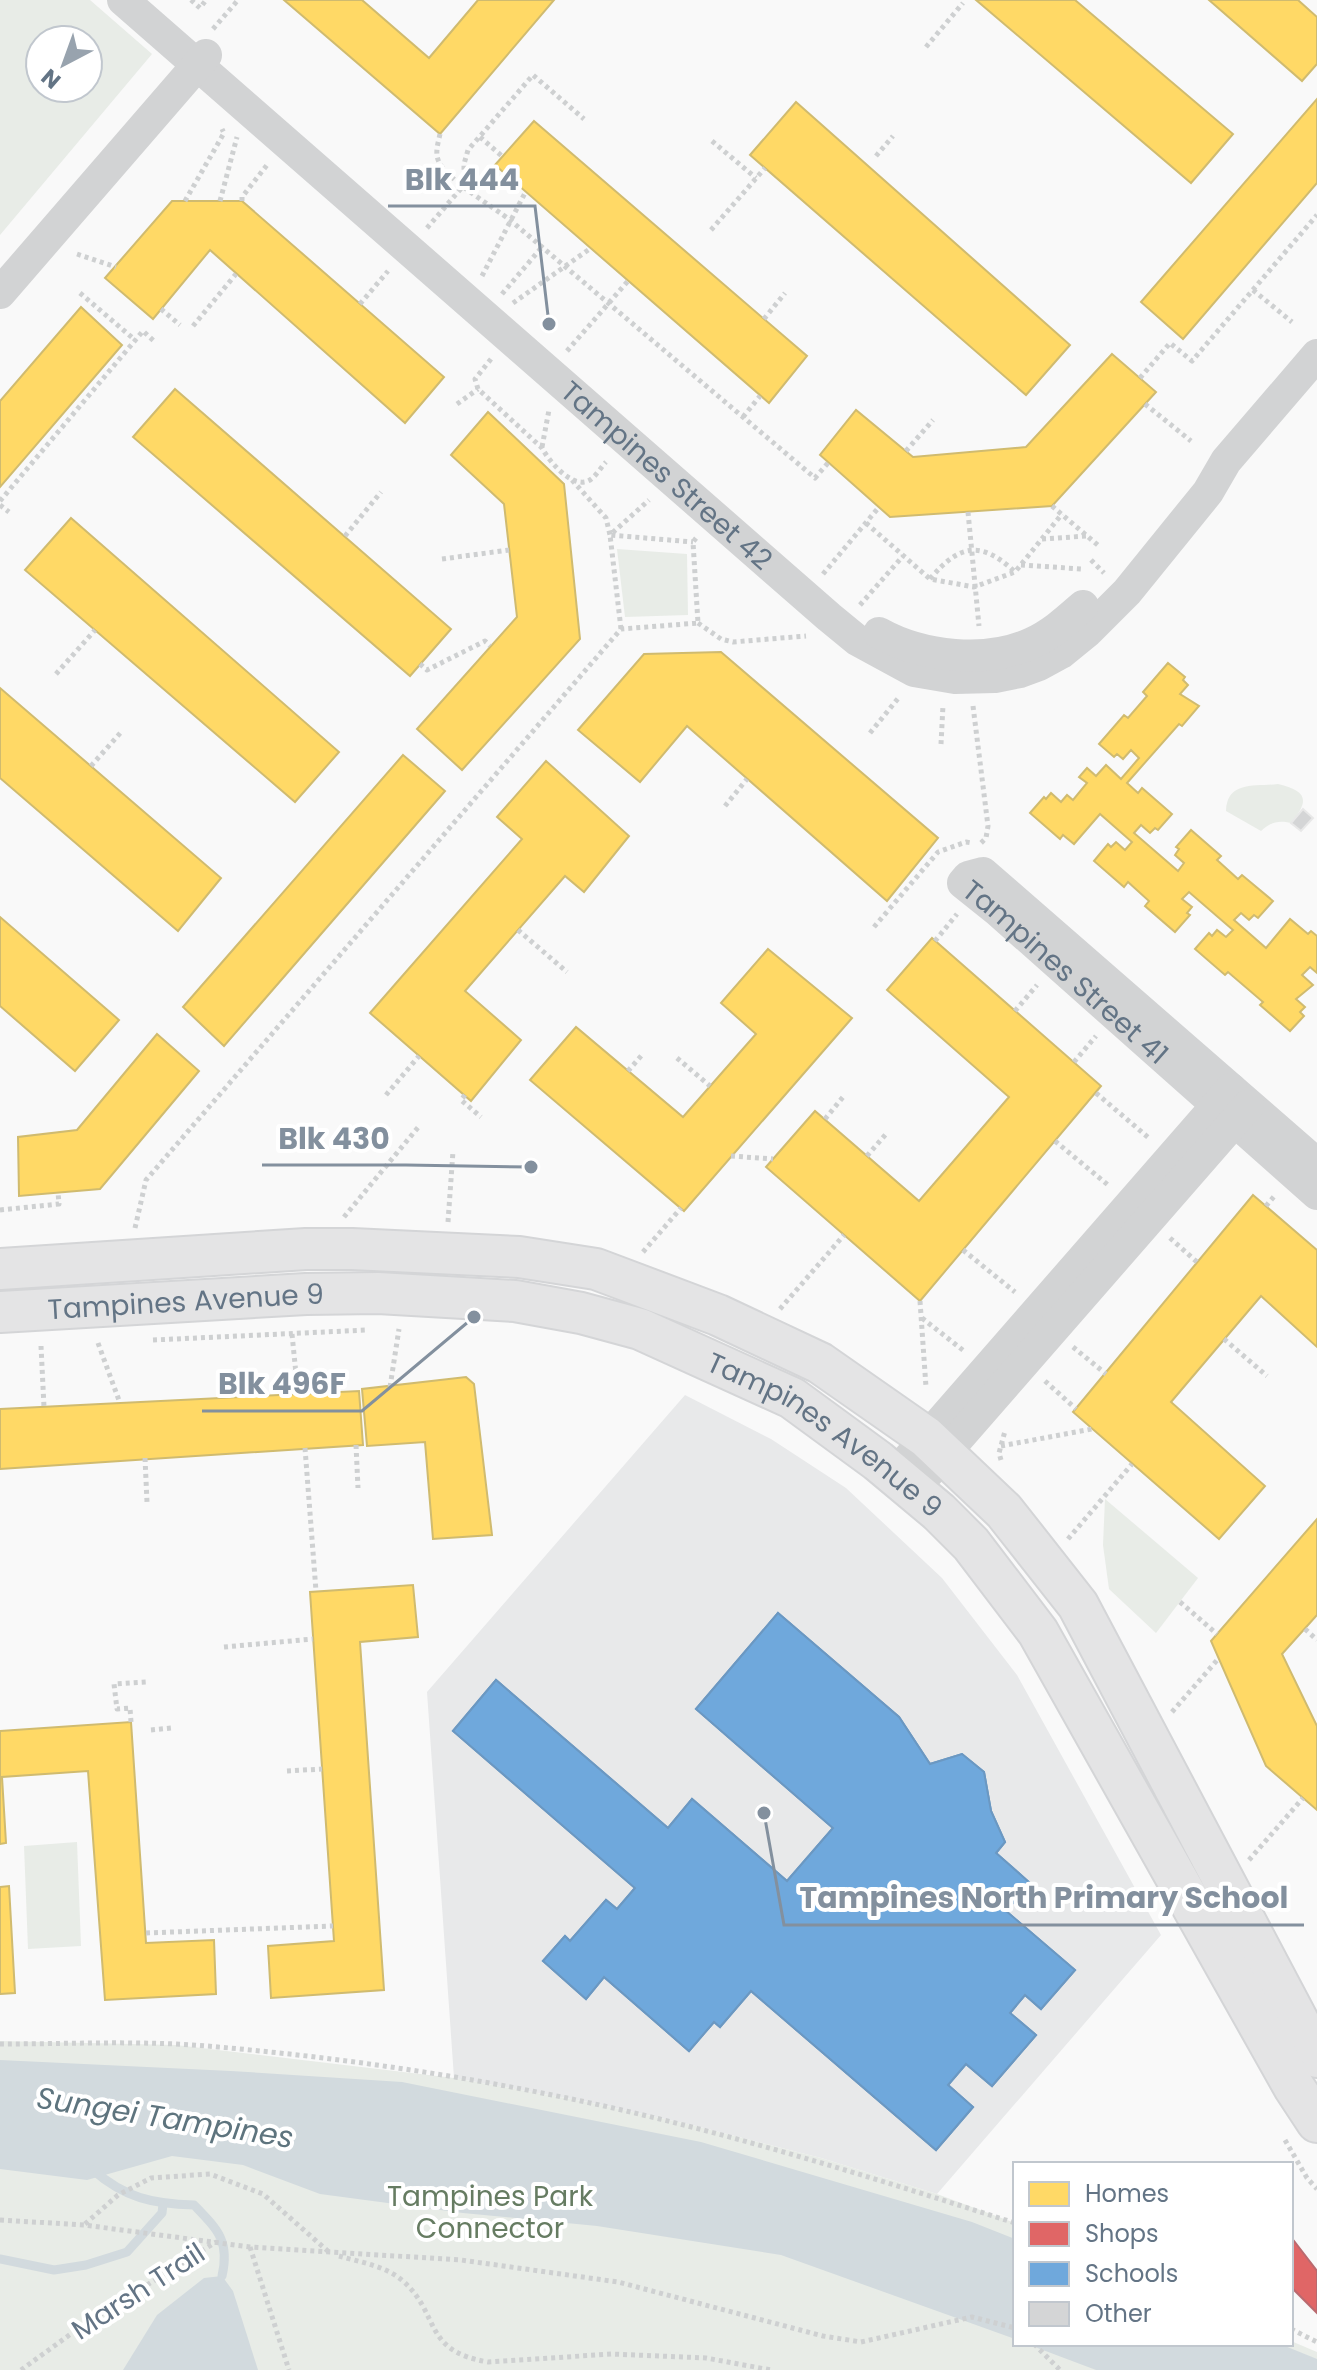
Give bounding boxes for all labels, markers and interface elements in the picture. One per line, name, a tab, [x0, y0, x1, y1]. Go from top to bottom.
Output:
north arrow	[24, 24, 104, 104]
text: N	[35, 62, 68, 96]
callout: Blk 444	[388, 152, 535, 206]
text: Blk 444	[405, 158, 519, 201]
street label: Tampines Street 42	[552, 372, 781, 579]
street label: Tampines Street 41	[954, 871, 1177, 1073]
callout: Blk 430	[262, 1111, 406, 1165]
text: Blk 430	[278, 1117, 390, 1160]
street label: Tampines Avenue 9	[47, 1275, 324, 1329]
street label: Tampines Avenue 9	[701, 1343, 951, 1527]
callout: Blk 496F	[202, 1357, 362, 1411]
text: Blk 496F	[218, 1362, 346, 1405]
callout: Tampines North Primary School	[784, 1871, 1304, 1925]
text: Tampines North Primary School	[800, 1876, 1288, 1919]
water label: Sungei Tampines	[34, 2076, 297, 2159]
legend	[1013, 2162, 1293, 2346]
park label: Tampines Park Connector	[387, 2177, 594, 2248]
text: Homes	[1085, 2177, 1169, 2210]
text: Shops	[1085, 2217, 1159, 2250]
street label: Marsh Trail	[64, 2234, 213, 2349]
text: Schools	[1085, 2257, 1178, 2290]
text: Other	[1085, 2297, 1152, 2330]

